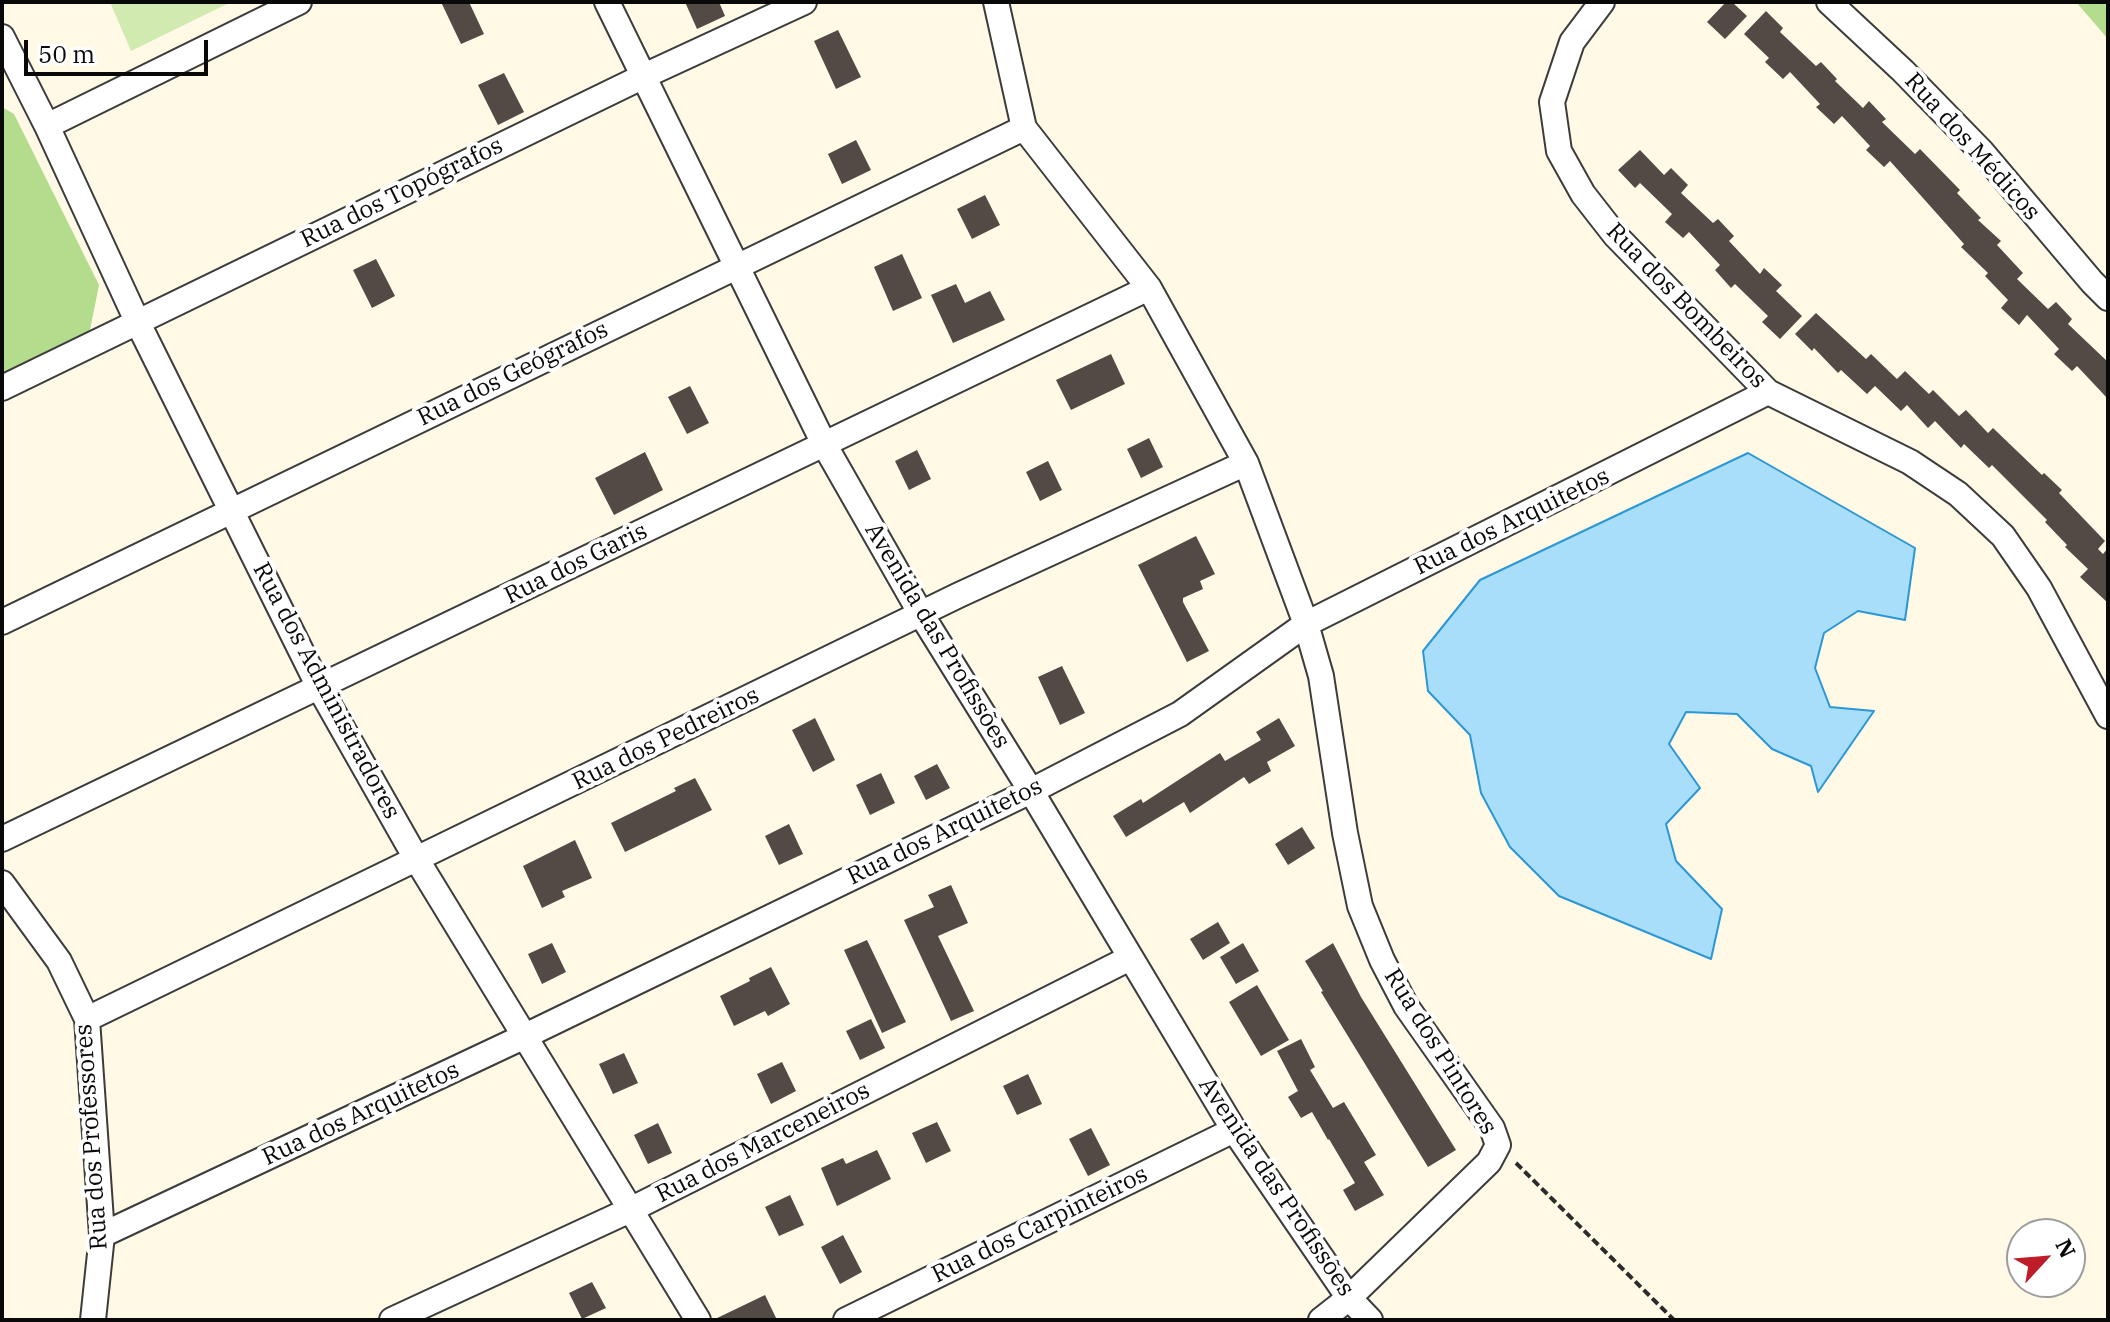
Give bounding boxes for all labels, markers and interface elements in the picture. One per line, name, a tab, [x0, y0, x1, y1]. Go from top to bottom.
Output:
scale bar	[28, 24, 212, 74]
text: 50 m	[38, 38, 95, 70]
street label: Rua dos Médicos	[1898, 67, 2046, 227]
street label: Rua dos Topógrafos	[296, 132, 508, 254]
street label: Rua dos Bombeiros	[1600, 217, 1772, 395]
street label: Rua dos Geógrafos	[413, 315, 613, 433]
street label: Rua dos Arquitetos	[1410, 462, 1614, 582]
street label: Rua dos Garis	[500, 517, 652, 611]
street label: Avenida das Profissões	[858, 518, 1016, 754]
street label: Rua dos Administradores	[246, 558, 406, 824]
street label: Rua dos Pedreiros	[568, 681, 764, 797]
street label: Rua dos Arquitetos	[843, 772, 1047, 892]
street label: Rua dos Pintores	[1377, 964, 1503, 1140]
street label: Rua dos Professores	[70, 1023, 114, 1251]
street label: Rua dos Arquitetos	[258, 1056, 464, 1172]
street label: Avenida das Profissões	[1192, 1072, 1360, 1302]
street label: Rua dos Marceneiros	[651, 1077, 875, 1209]
street label: Rua dos Carpinteiros	[927, 1160, 1153, 1290]
north arrow	[2006, 1218, 2086, 1298]
text: N	[2049, 1234, 2083, 1262]

